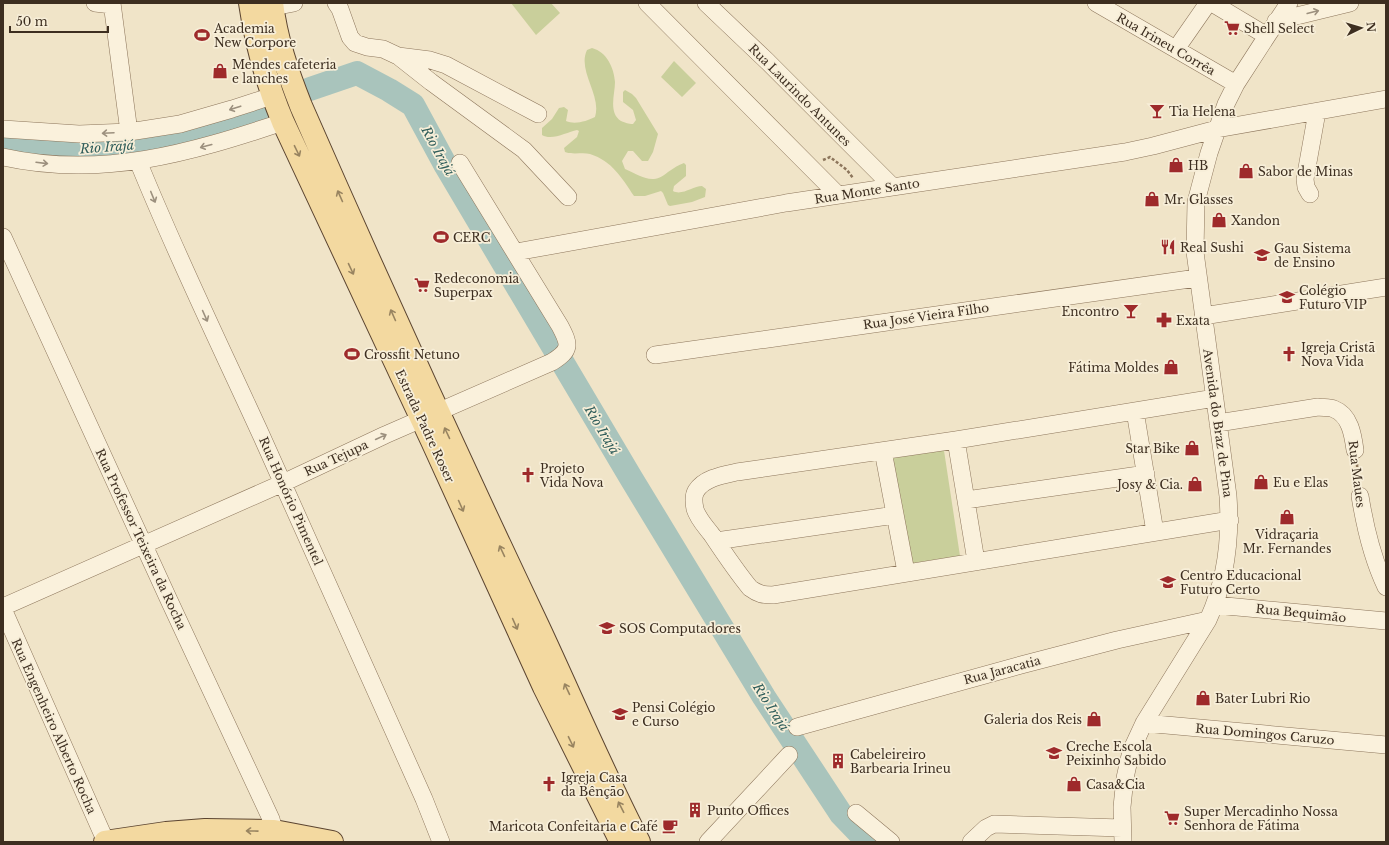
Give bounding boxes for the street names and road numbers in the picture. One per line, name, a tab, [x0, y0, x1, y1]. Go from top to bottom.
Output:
street label: Rua Irineu Corrêa	[1114, 10, 1218, 78]
street label: Rua Laurindo Antunes	[746, 41, 854, 149]
street label: Rua Monte Santo	[813, 175, 921, 207]
street label: Rua José Vieira Filho	[862, 300, 990, 332]
street label: Avenida do Braz de Pina	[1200, 347, 1236, 499]
street label: Estrada Padre Roser	[392, 367, 458, 485]
street label: Rua Honório Pimentel	[256, 434, 326, 568]
street label: Rua Tejupa	[302, 437, 371, 479]
street label: Rua Maues	[1345, 440, 1369, 508]
street label: Rua Professor Teixeira da Rocha	[92, 446, 190, 632]
street label: Rua Bequimão	[1255, 601, 1347, 625]
street label: Rua Engenheiro Alberto Rocha	[8, 636, 100, 816]
street label: Rua Jaracatia	[962, 652, 1043, 687]
street label: Rua Domingos Caruzo	[1195, 720, 1335, 748]

